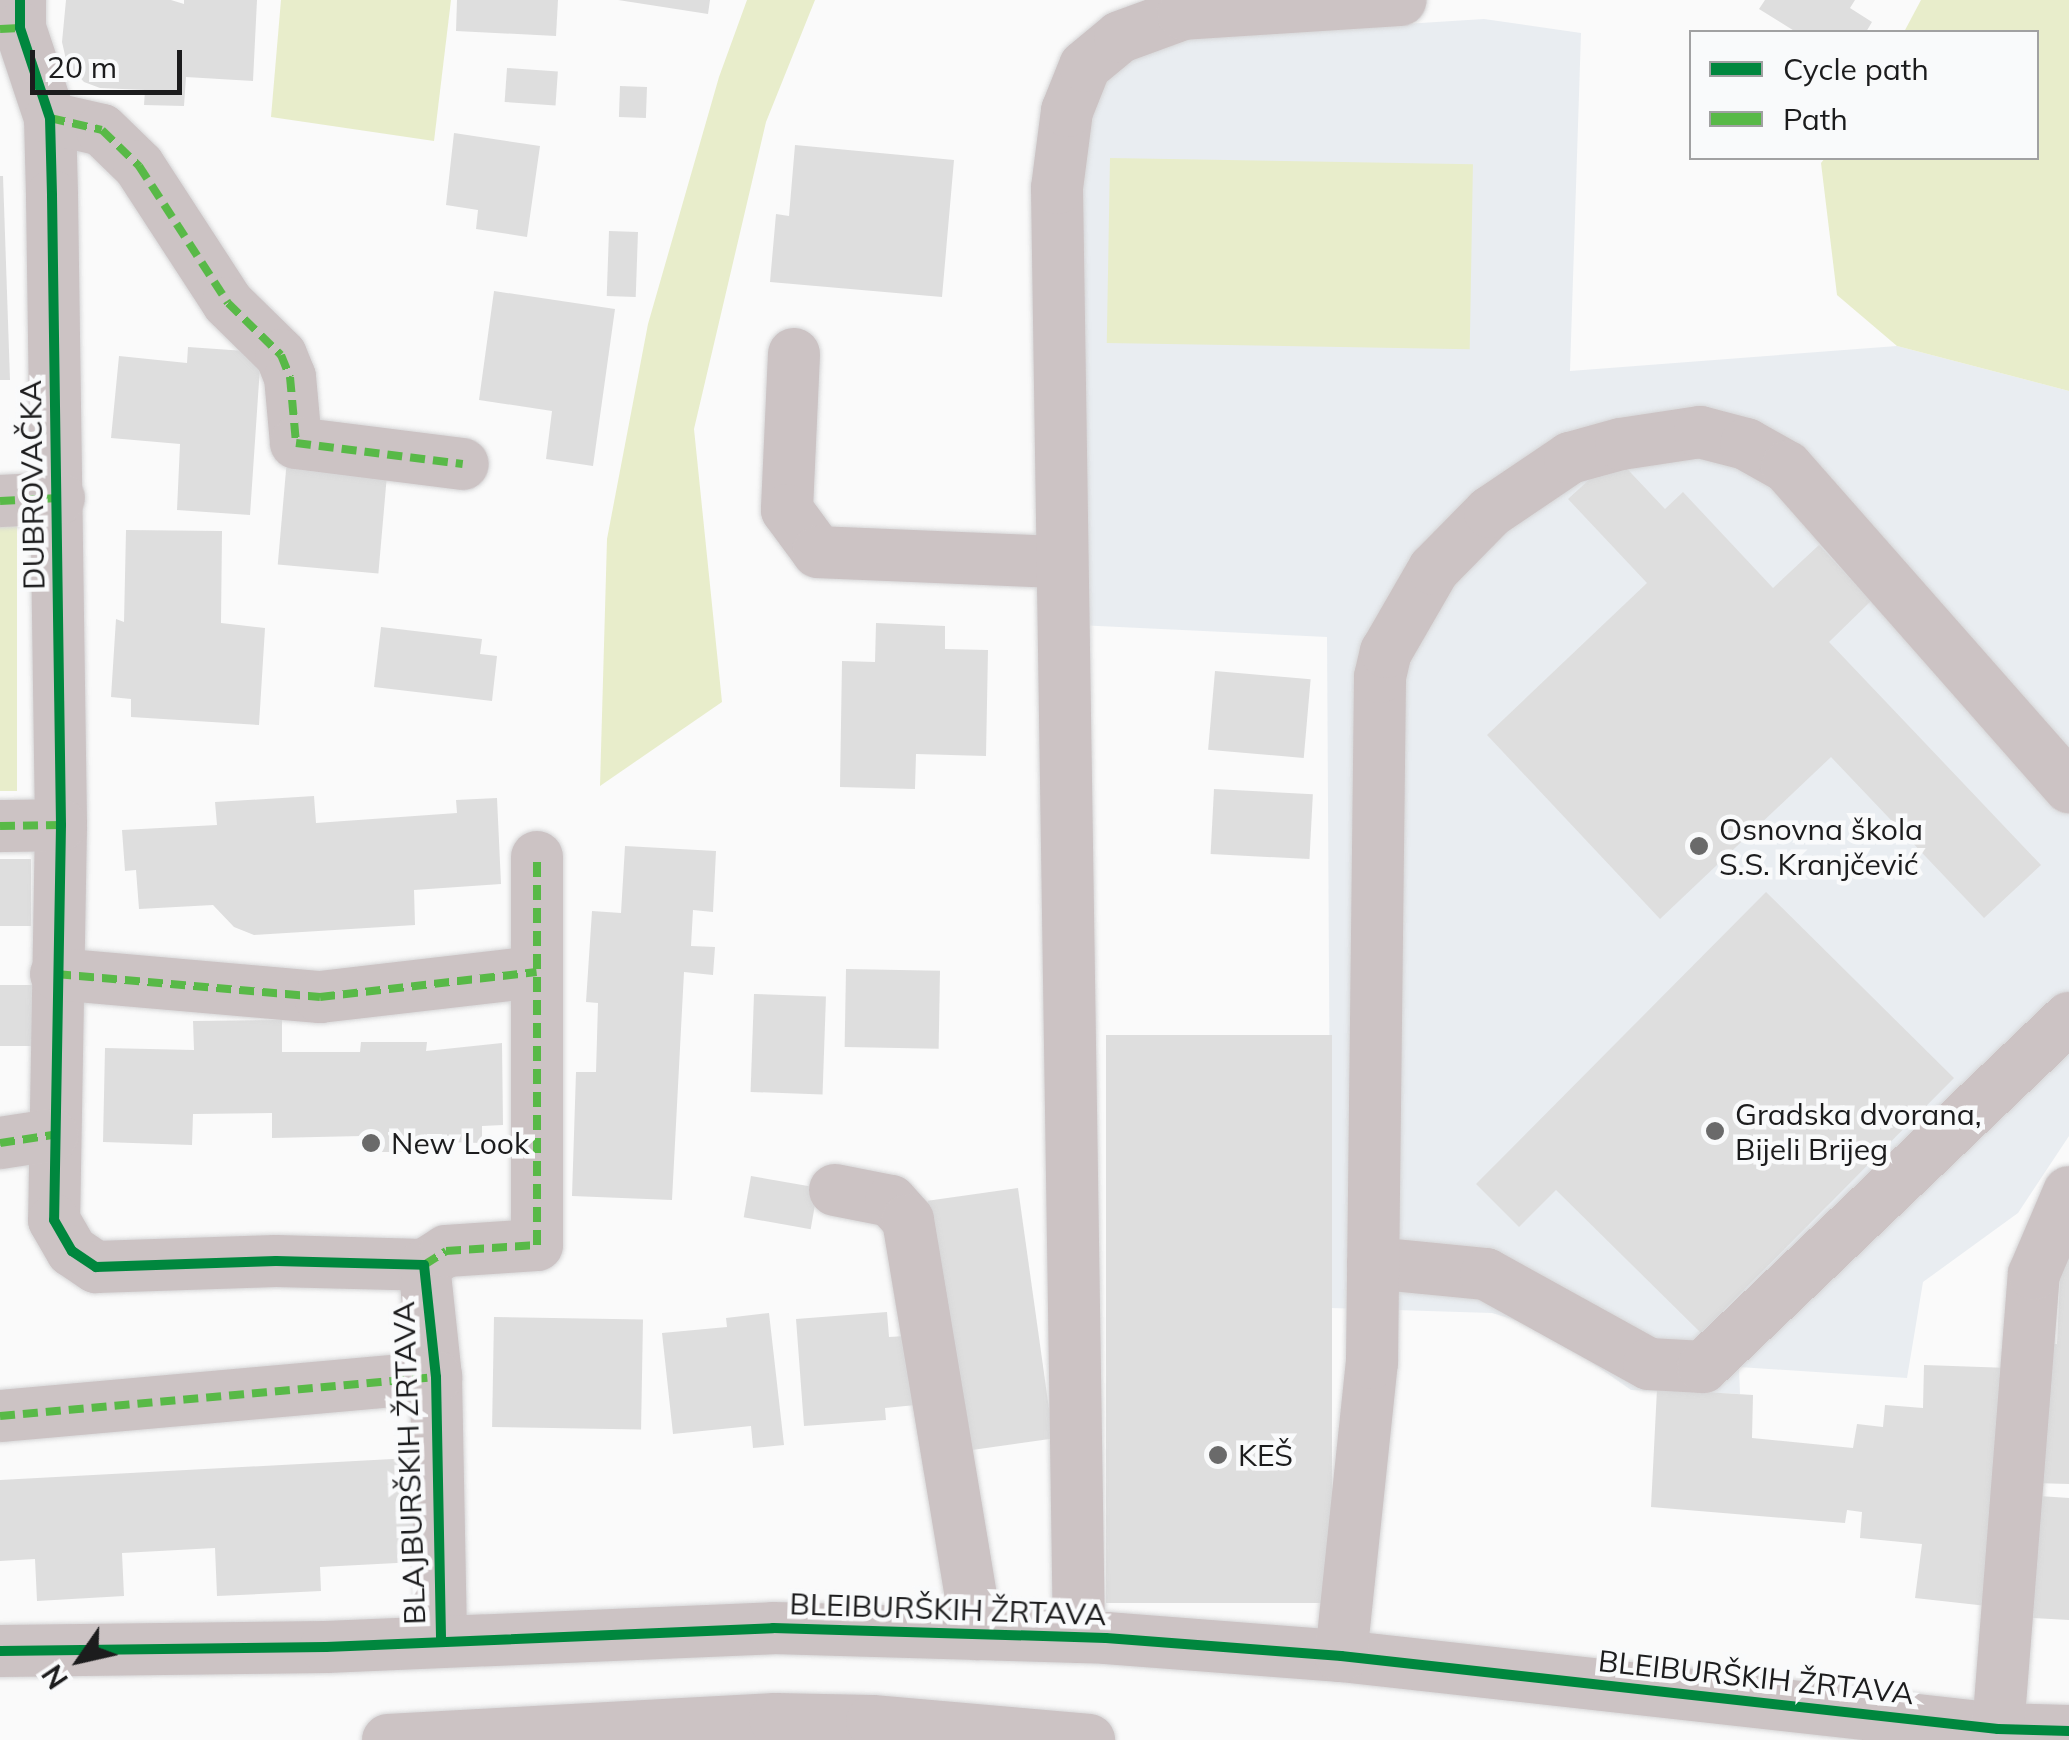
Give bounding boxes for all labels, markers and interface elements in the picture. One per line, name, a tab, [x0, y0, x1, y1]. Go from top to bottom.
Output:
scale bar	[35, 30, 188, 92]
legend	[1689, 30, 2039, 160]
text: 20 m	[47, 48, 117, 86]
text: Cycle path	[1783, 50, 1929, 88]
text: Path	[1783, 100, 1848, 138]
street label: DUBROVAČKA	[12, 380, 52, 590]
place label: Osnovna škola S.S. Kranjčević	[1719, 811, 1923, 882]
marker: Osnovna škola S.S. Kranjčević	[1688, 835, 1710, 857]
place label: Gradska dvorana, Bijeli Brijeg	[1735, 1096, 1982, 1166]
marker: Gradska dvorana, Bijeli Brijeg	[1704, 1120, 1726, 1142]
place label: New Look	[391, 1125, 529, 1161]
marker: New Look	[360, 1132, 382, 1154]
street label: BLAJBURŠKIH ŽRTAVA	[385, 1301, 433, 1625]
place label: KEŠ	[1238, 1437, 1293, 1473]
marker: KEŠ	[1207, 1444, 1229, 1466]
street label: BLEIBURŠKIH ŽRTAVA	[789, 1585, 1107, 1633]
north arrow	[30, 1610, 130, 1710]
street label: BLEIBURŠKIH ŽRTAVA	[1596, 1643, 1916, 1711]
text: N	[34, 1659, 75, 1696]

